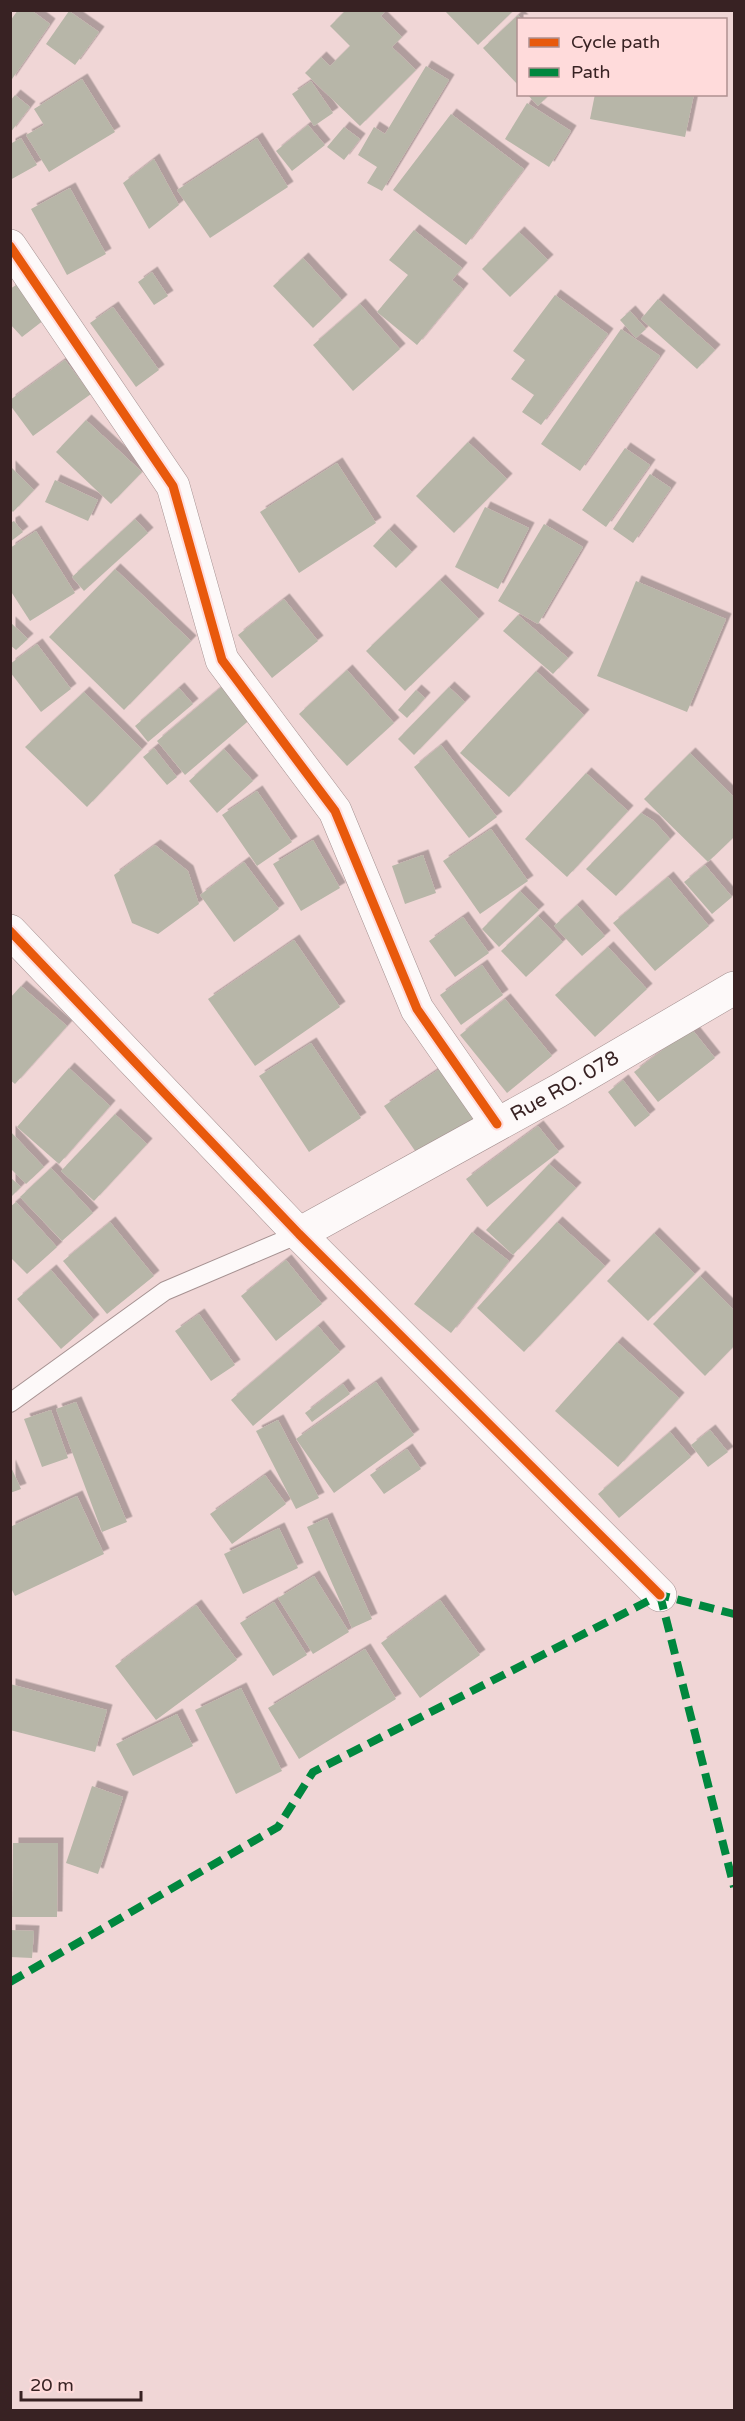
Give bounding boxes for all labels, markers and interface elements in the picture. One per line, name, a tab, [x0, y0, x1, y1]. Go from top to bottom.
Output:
legend	[517, 18, 727, 96]
text: Cycle path	[571, 31, 660, 53]
text: Path	[571, 61, 610, 83]
street label: Rue RO. 078	[506, 1046, 623, 1127]
scale bar	[21, 2364, 141, 2402]
text: 20 m	[30, 2374, 74, 2396]

